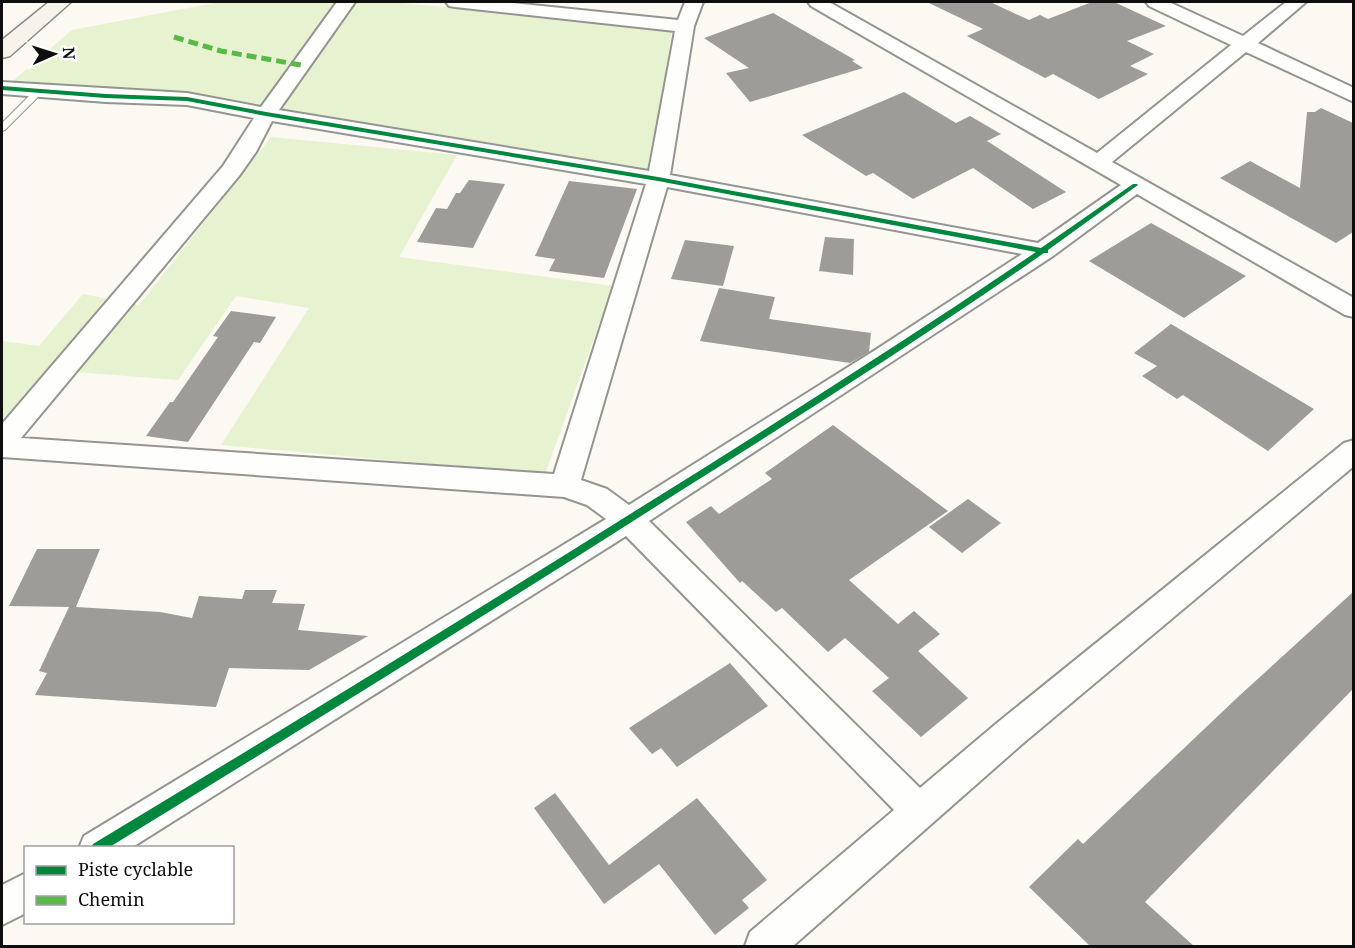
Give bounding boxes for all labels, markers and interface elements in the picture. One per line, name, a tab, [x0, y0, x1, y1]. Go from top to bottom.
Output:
north arrow	[24, 24, 84, 84]
text: N	[58, 46, 80, 60]
legend	[24, 846, 234, 924]
text: Piste cyclable	[78, 857, 193, 881]
text: Chemin	[78, 887, 145, 911]

